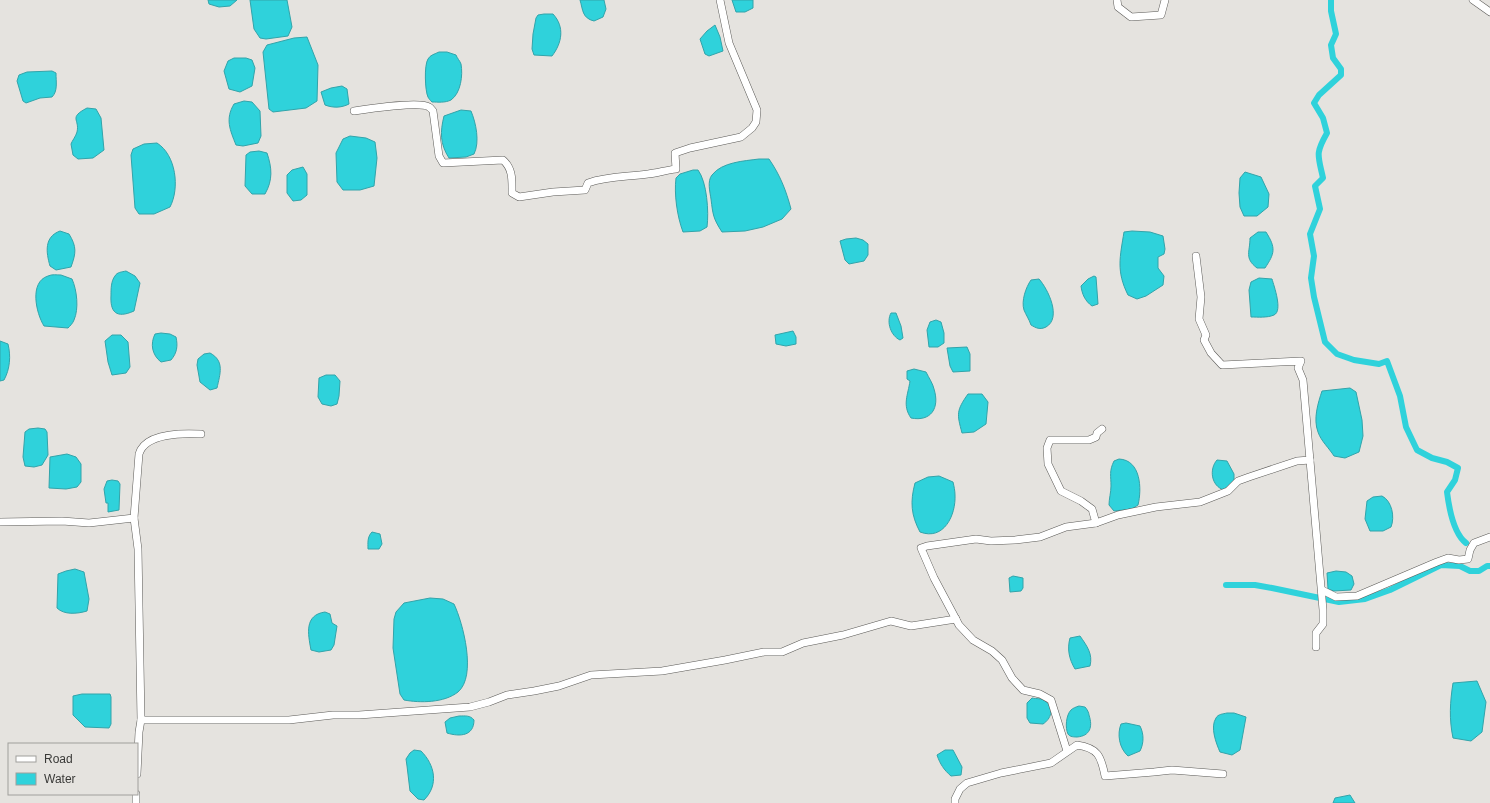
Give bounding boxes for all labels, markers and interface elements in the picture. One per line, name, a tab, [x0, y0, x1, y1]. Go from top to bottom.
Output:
legend	[8, 743, 138, 795]
text: Road	[44, 752, 73, 766]
text: Water	[44, 772, 76, 786]

